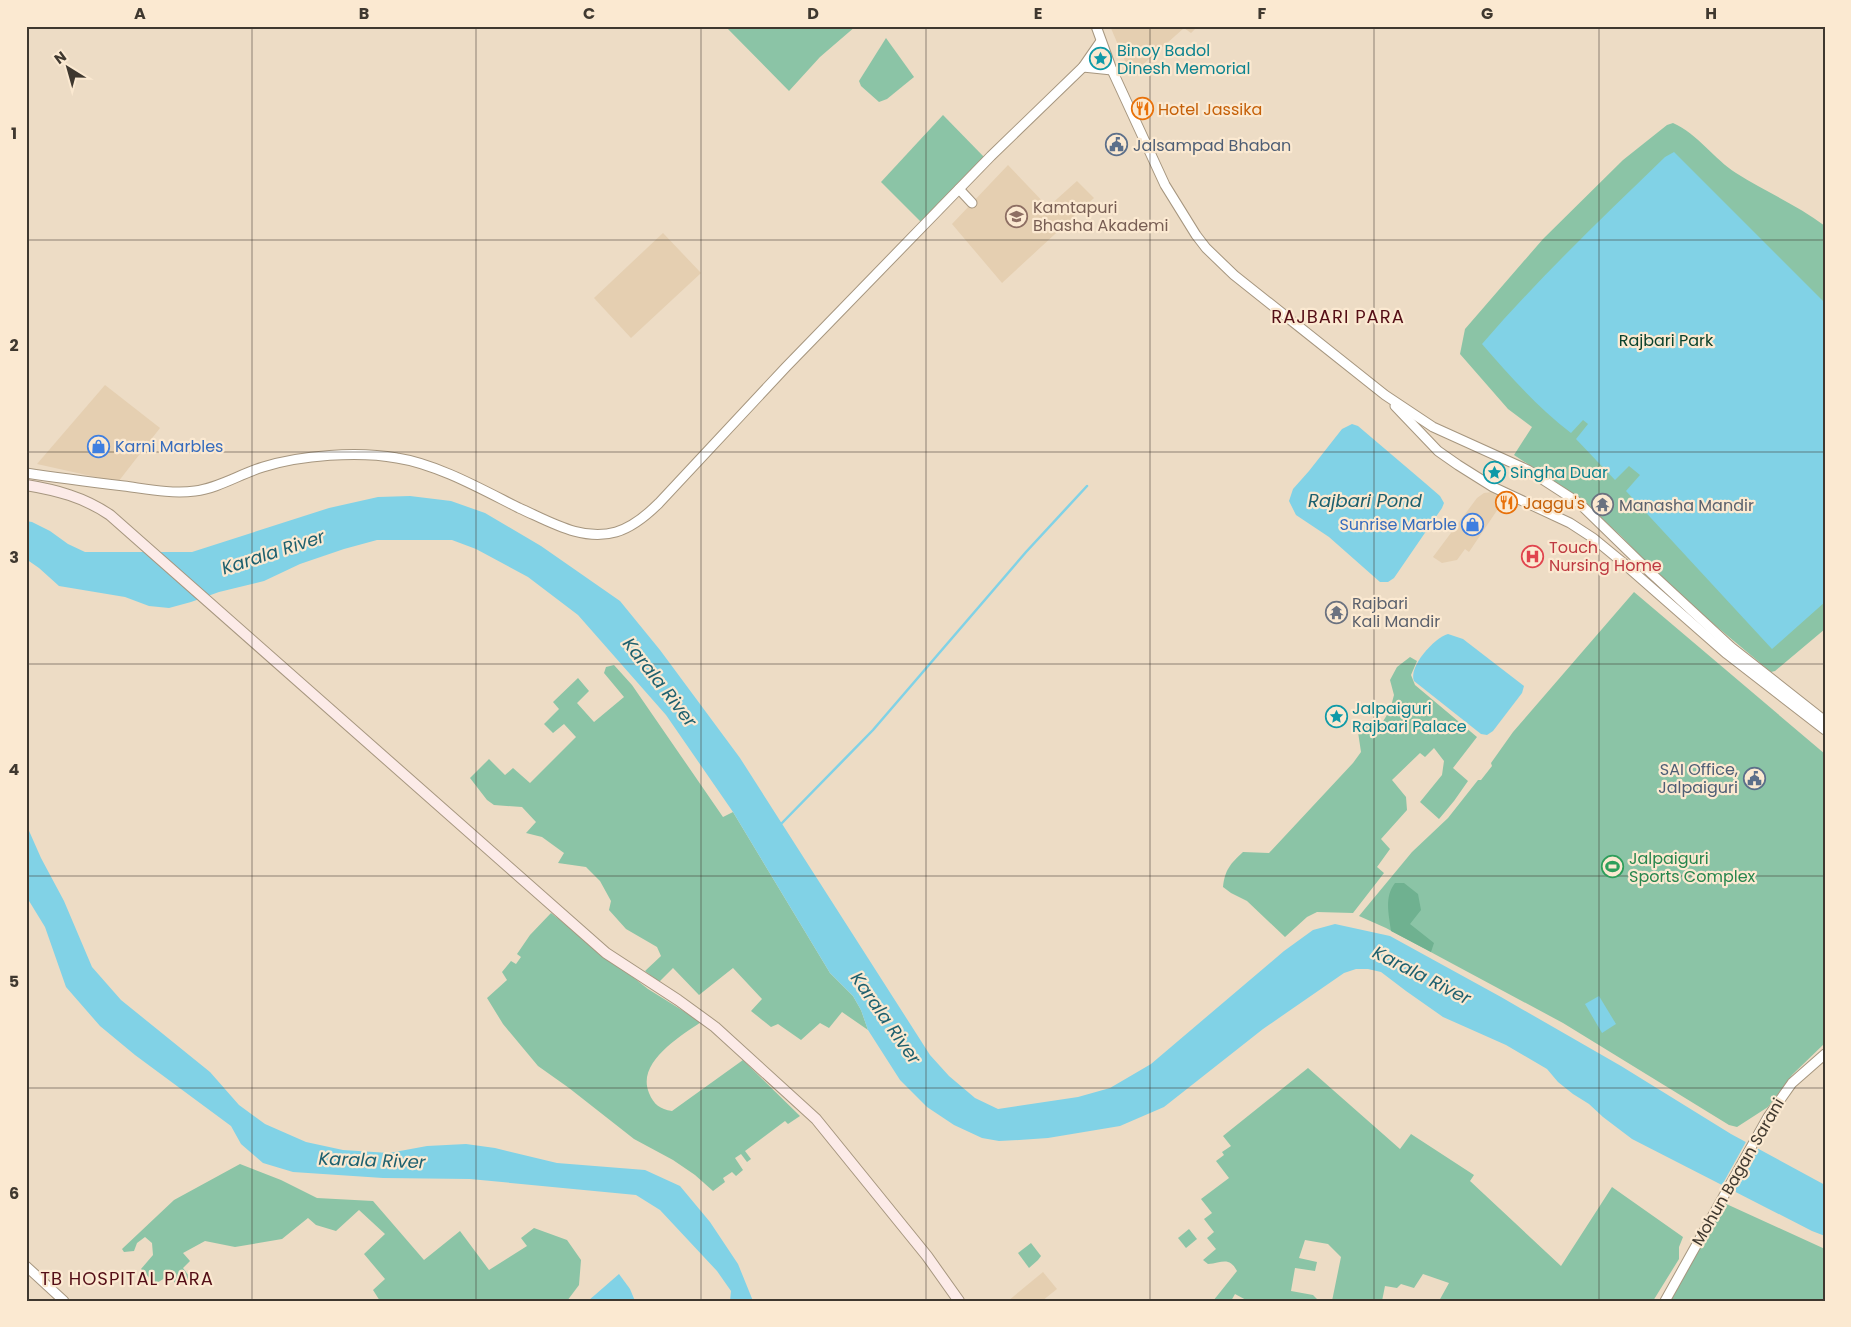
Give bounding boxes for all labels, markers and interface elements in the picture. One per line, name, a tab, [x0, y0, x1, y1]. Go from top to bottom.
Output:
text: A	[134, 2, 146, 25]
text: B	[359, 2, 369, 25]
text: C	[583, 2, 595, 25]
text: D	[807, 2, 819, 25]
text: E	[1034, 2, 1042, 25]
text: F	[1258, 2, 1267, 25]
text: G	[1481, 2, 1493, 25]
text: H	[1705, 2, 1717, 25]
place label: Binoy Badol Dinesh Memorial	[1117, 39, 1250, 80]
north arrow	[42, 42, 92, 92]
text: N	[50, 46, 70, 69]
place icon: Binoy Badol Dinesh Memorial	[1089, 47, 1113, 71]
restaurant icon: Hotel Jassika	[1130, 97, 1154, 121]
place label: Hotel Jassika	[1158, 98, 1262, 121]
text: 1	[11, 122, 17, 145]
public building icon: Jalsampad Bhaban	[1105, 133, 1129, 157]
place label: Jalsampad Bhaban	[1133, 134, 1291, 157]
place label: Kamtapuri Bhasha Akademi	[1033, 196, 1169, 237]
school or university icon: Kamtapuri Bhasha Akademi	[1005, 204, 1029, 228]
district label: RAJBARI PARA	[1271, 304, 1405, 329]
park label: Rajbari Park	[1619, 329, 1714, 352]
text: 2	[9, 334, 19, 357]
shop icon: Karni Marbles	[87, 434, 111, 458]
place label: Karni Marbles	[115, 435, 223, 458]
place icon: Singha Duar	[1482, 460, 1506, 484]
place label: Singha Duar	[1510, 461, 1608, 484]
water label: Rajbari Pond	[1308, 488, 1423, 513]
restaurant icon: Jaggu's	[1495, 491, 1519, 515]
place label: Jaggu's	[1523, 492, 1585, 515]
temple icon: Manasha Mandir	[1591, 493, 1615, 517]
place label: Manasha Mandir	[1619, 494, 1754, 517]
shop icon: Sunrise Marble	[1461, 512, 1485, 536]
place label: Sunrise Marble	[1339, 513, 1457, 536]
water label: Karala River	[218, 523, 329, 580]
place label: Touch Nursing Home	[1549, 536, 1662, 577]
hospital icon: Touch Nursing Home	[1521, 544, 1545, 568]
text: 3	[9, 546, 19, 569]
place label: Rajbari Kali Mandir	[1352, 592, 1440, 633]
temple icon: Rajbari Kali Mandir	[1324, 600, 1348, 624]
water label: Karala River	[617, 632, 704, 733]
place label: Jalpaiguri Rajbari Palace	[1352, 697, 1467, 738]
place icon: Jalpaiguri Rajbari Palace	[1324, 705, 1348, 729]
text: 4	[9, 758, 20, 781]
place label: SAI Office, Jalpaiguri	[1658, 758, 1738, 799]
public building icon: SAI Office, Jalpaiguri	[1742, 766, 1766, 790]
place label: Jalpaiguri Sports Complex	[1629, 847, 1756, 888]
sports icon: Jalpaiguri Sports Complex	[1601, 855, 1625, 879]
water label: Karala River	[1369, 940, 1477, 1011]
water label: Karala River	[845, 967, 928, 1070]
text: 5	[9, 970, 19, 993]
street label: Mohun Bagan Sarani	[1686, 1094, 1790, 1250]
water label: Karala River	[318, 1146, 427, 1174]
text: 6	[9, 1182, 19, 1205]
district label: TB HOSPITAL PARA	[40, 1266, 214, 1291]

